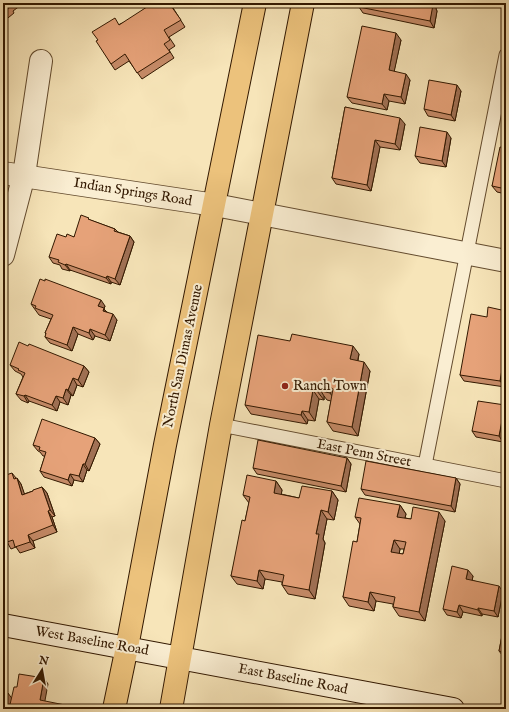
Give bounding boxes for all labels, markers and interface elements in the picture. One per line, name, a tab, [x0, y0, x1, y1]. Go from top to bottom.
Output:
street label: Indian Springs Road	[73, 174, 194, 210]
street label: North San Dimas Avenue	[159, 282, 207, 429]
place label: Ranch Town	[293, 377, 367, 395]
marker: Ranch Town	[280, 381, 290, 391]
street label: East Penn Street	[315, 435, 413, 471]
street label: West Baseline Road	[34, 622, 151, 660]
north arrow	[22, 650, 62, 690]
text: N	[37, 653, 50, 669]
street label: East Baseline Road	[237, 660, 350, 699]

